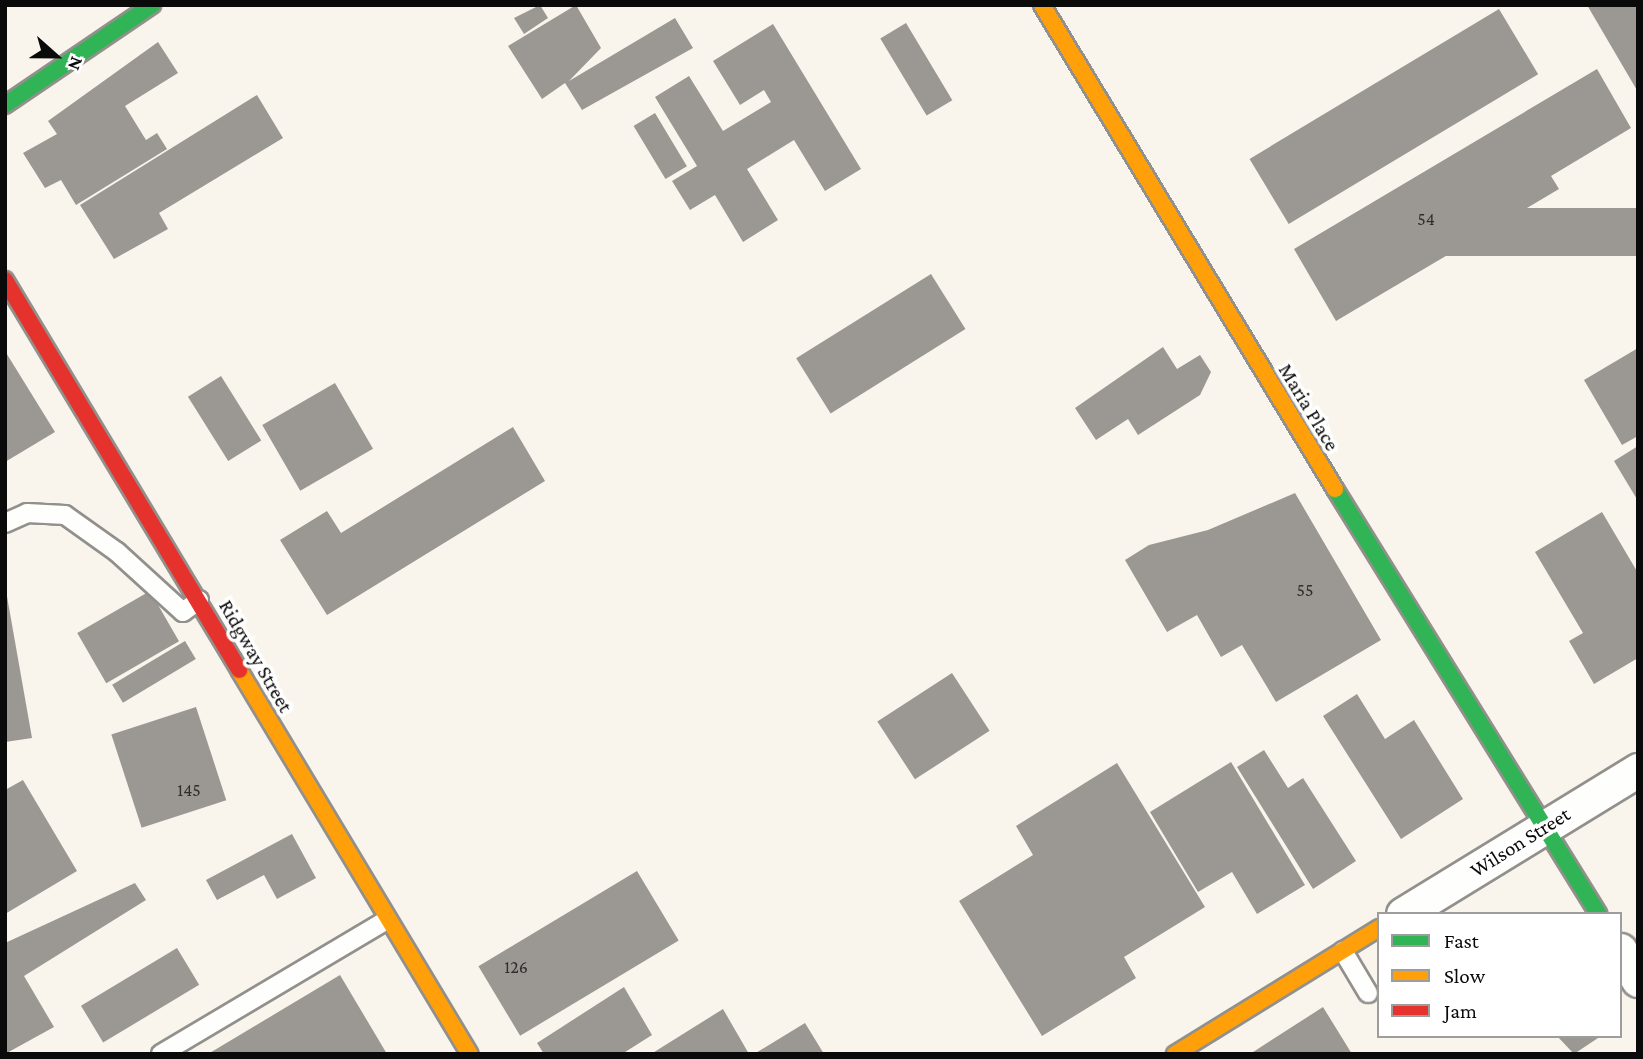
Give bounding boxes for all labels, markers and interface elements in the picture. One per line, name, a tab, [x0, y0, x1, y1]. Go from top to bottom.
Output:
north arrow	[21, 21, 91, 91]
text: N	[64, 54, 88, 74]
house number: 54	[1417, 208, 1435, 230]
street label: Maria Place	[1273, 359, 1345, 455]
house number: 55	[1297, 579, 1313, 601]
street label: Ridgway Street	[214, 595, 298, 717]
house number: 145	[177, 779, 201, 801]
street label: Wilson Street	[1465, 801, 1575, 883]
legend	[1377, 912, 1622, 1038]
text: Fast	[1444, 929, 1479, 953]
house number: 126	[504, 956, 528, 978]
text: Slow	[1444, 964, 1485, 988]
text: Jam	[1444, 999, 1477, 1023]

